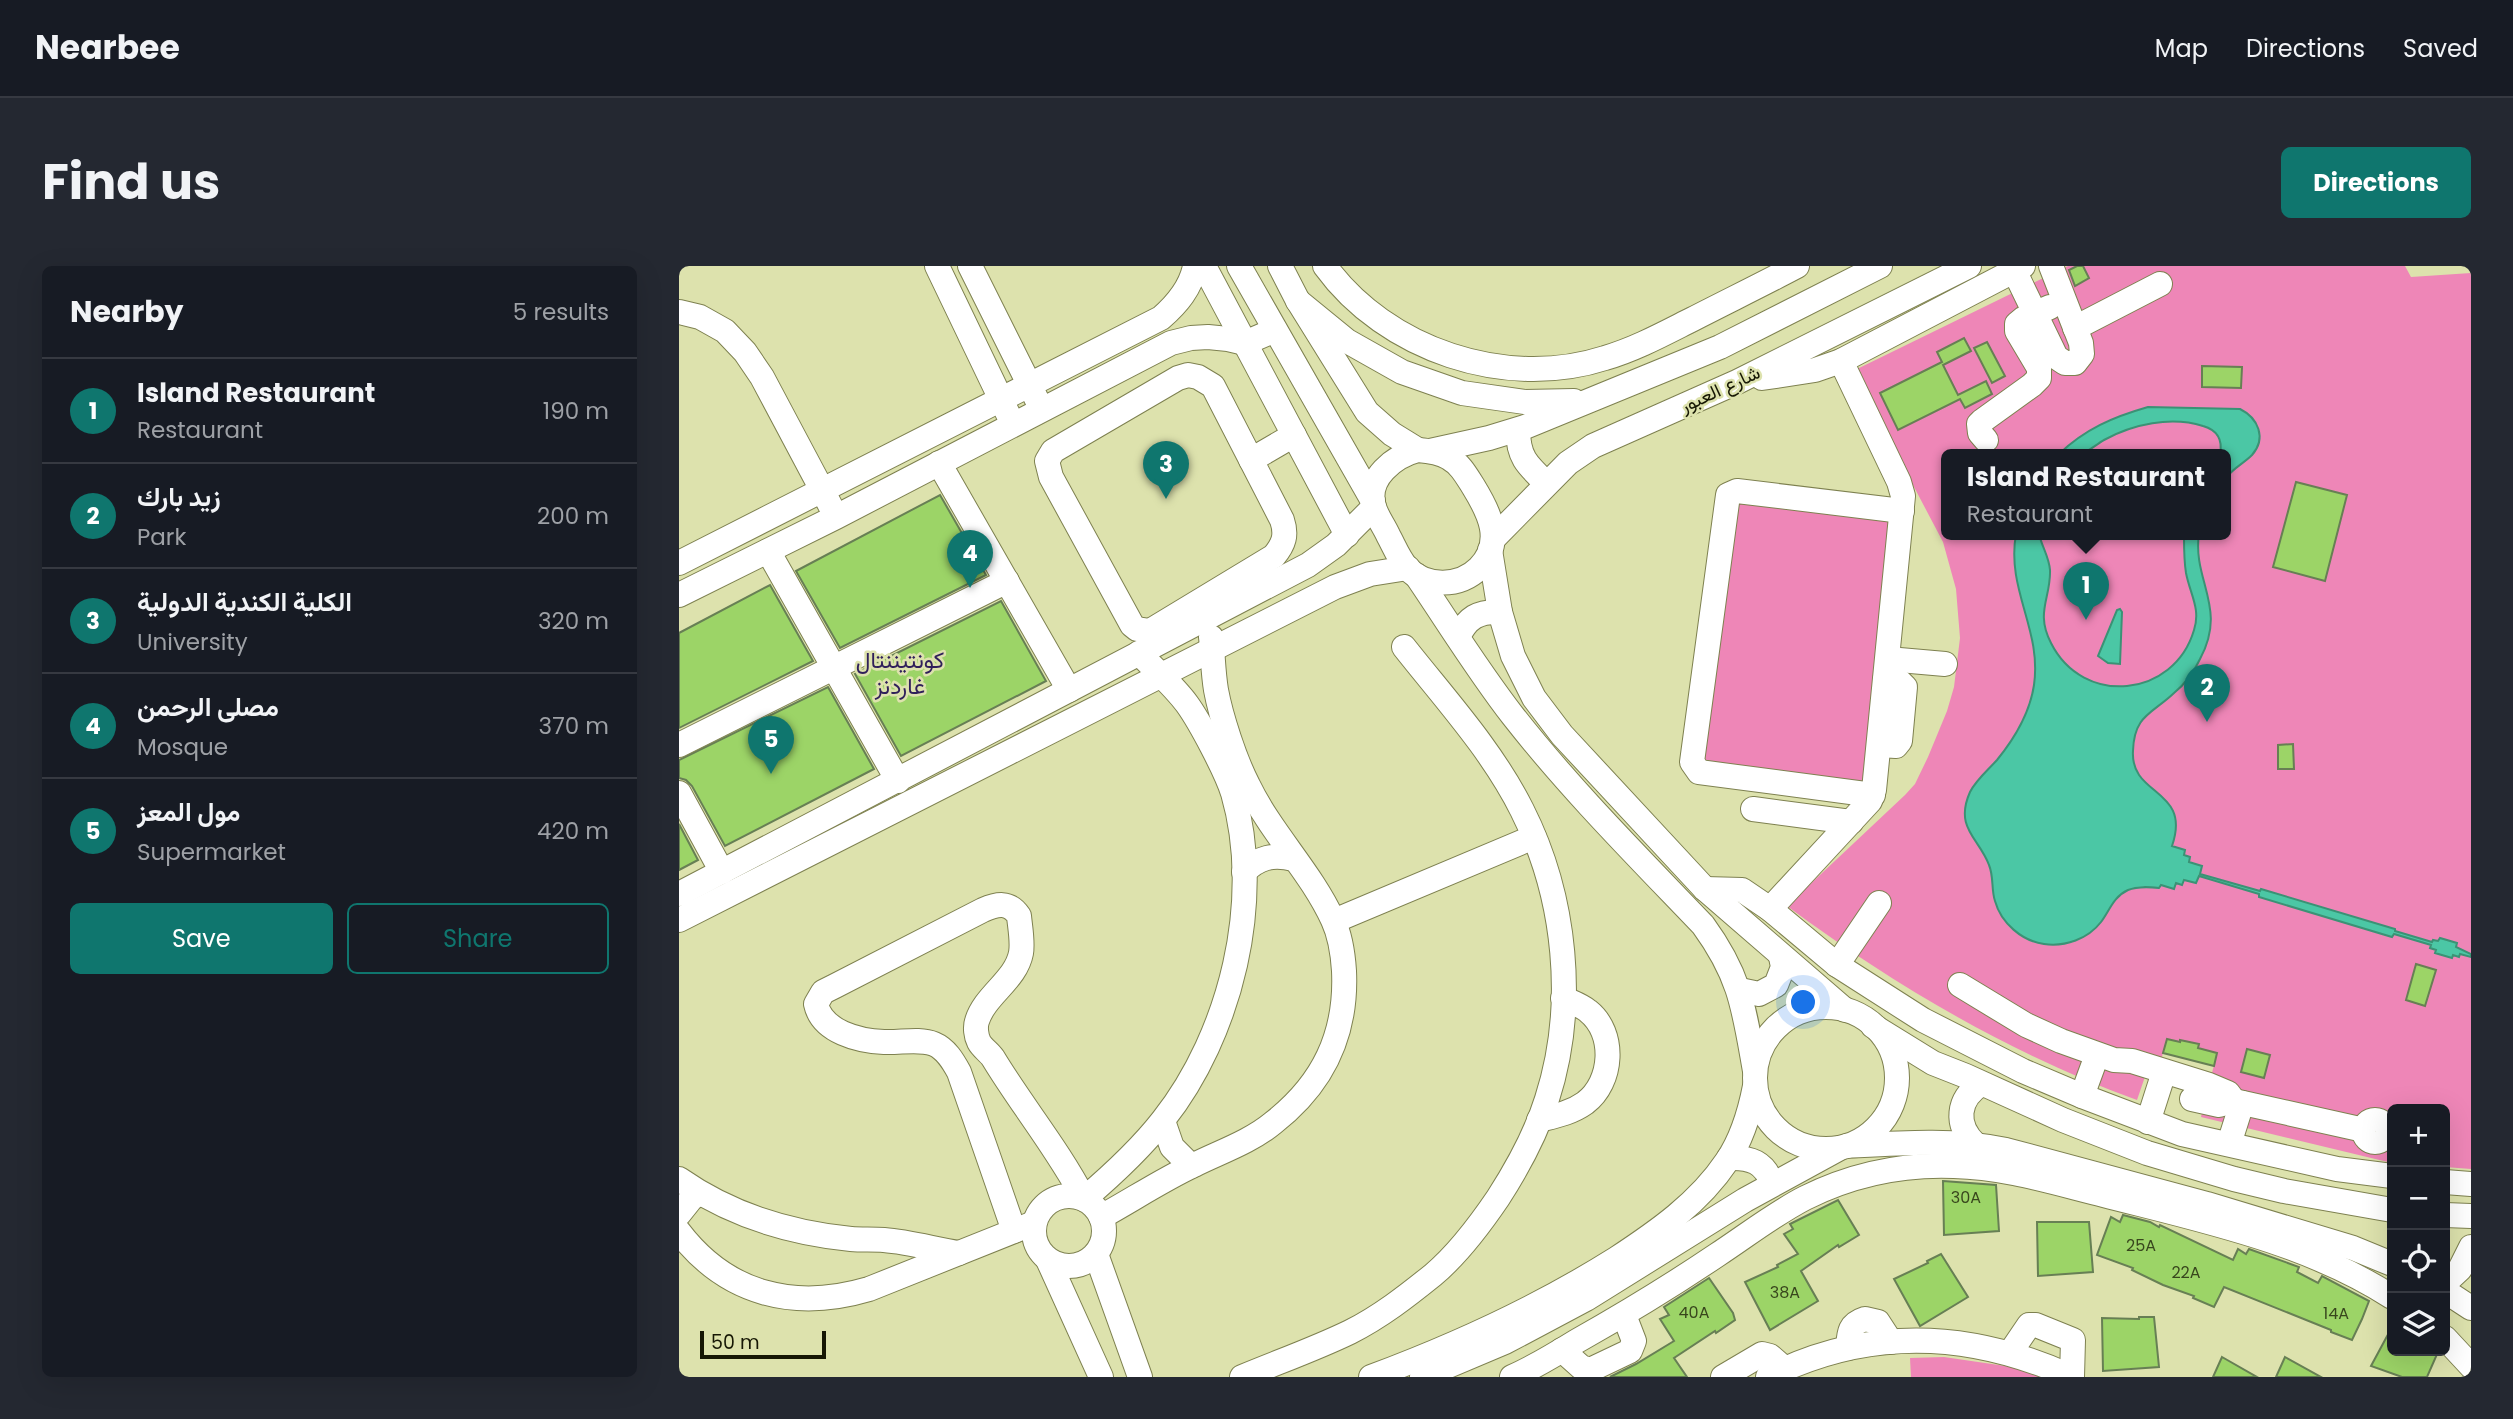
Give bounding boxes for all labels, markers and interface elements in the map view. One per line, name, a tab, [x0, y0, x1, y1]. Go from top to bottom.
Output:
text: Nearbee	[35, 24, 180, 71]
text: Map	[2155, 32, 2208, 65]
text: Directions	[2246, 32, 2365, 65]
text: Saved	[2403, 32, 2478, 65]
button: Directions	[2281, 147, 2471, 218]
text: Find us	[42, 148, 220, 216]
text: Nearby	[70, 290, 184, 333]
text: 5 results	[513, 296, 609, 328]
street label: شارع العبور	[1675, 359, 1764, 420]
text: Island Restaurant	[137, 375, 375, 411]
text: 1	[89, 395, 97, 427]
text: 190 m	[543, 395, 609, 427]
text: Restaurant	[137, 414, 263, 446]
pin: 3	[1143, 441, 1189, 499]
popup	[1941, 449, 2231, 540]
text: Island Restaurant	[1967, 459, 2205, 495]
text: زيد بارك	[137, 479, 221, 515]
text: Restaurant	[1967, 498, 2093, 530]
text: 2	[86, 500, 100, 532]
text: 200 m	[537, 500, 609, 532]
text: Park	[137, 521, 186, 553]
pin: 4	[947, 530, 993, 588]
pin: 1	[2063, 562, 2109, 620]
text: الكلية الكندية الدولية	[137, 584, 352, 620]
text: 3	[86, 605, 100, 637]
text: 320 m	[538, 605, 609, 637]
text: University	[137, 626, 248, 658]
district label: كونتيننتال غاردنز	[856, 644, 944, 702]
pin: 2	[2184, 664, 2230, 722]
text: مصلى الرحمن	[137, 689, 279, 725]
text: 4	[85, 710, 101, 742]
text: 370 m	[539, 710, 609, 742]
pin: 5	[748, 716, 794, 774]
text: Mosque	[137, 731, 228, 763]
text: مول المعز	[137, 794, 240, 830]
text: 5	[86, 815, 100, 847]
text: 420 m	[537, 815, 609, 847]
text: Supermarket	[137, 836, 286, 868]
button: Save	[70, 903, 333, 974]
button: Share	[347, 903, 609, 974]
your location	[1786, 985, 1820, 1019]
map controls	[2387, 1104, 2450, 1356]
button: +	[2387, 1104, 2450, 1167]
button: −	[2387, 1167, 2450, 1230]
house number: 30A	[1951, 1186, 1981, 1209]
button: locate	[2387, 1230, 2450, 1293]
house number: 25A	[2126, 1234, 2156, 1257]
house number: 22A	[2171, 1261, 2201, 1284]
house number: 38A	[1770, 1281, 1800, 1304]
button: layers	[2387, 1293, 2450, 1356]
house number: 40A	[1679, 1301, 1710, 1324]
house number: 14A	[2323, 1302, 2349, 1325]
scale bar	[700, 1328, 826, 1360]
text: 50 m	[711, 1329, 760, 1356]

